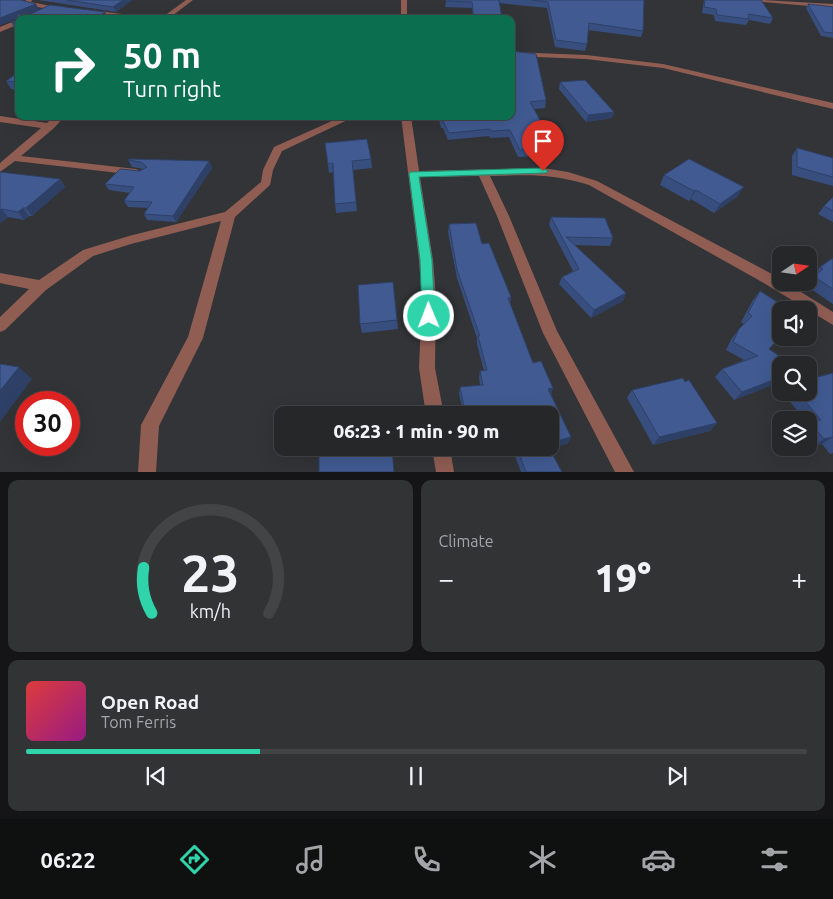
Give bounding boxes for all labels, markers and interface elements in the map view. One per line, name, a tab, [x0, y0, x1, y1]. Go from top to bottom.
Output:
icon: right	[40, 35, 105, 100]
text: 50 m	[123, 35, 201, 75]
text: Turn right	[123, 76, 221, 101]
pin	[522, 120, 564, 171]
icon: arrive	[529, 127, 557, 155]
north arrow	[772, 246, 818, 291]
map controls	[772, 246, 817, 456]
position arrow	[402, 289, 454, 341]
button: sound	[772, 301, 817, 346]
button: search	[772, 356, 817, 401]
speed limit sign: 30	[15, 391, 80, 456]
button: layers	[772, 411, 817, 456]
text: 06:23 · 1 min · 90 m	[334, 420, 499, 442]
text: Climate	[439, 532, 494, 550]
text: 23	[181, 544, 240, 602]
text: 19°	[594, 557, 651, 599]
text: −	[439, 563, 454, 594]
text: +	[791, 563, 807, 594]
text: km/h	[190, 601, 231, 621]
text: Open Road	[101, 691, 199, 713]
text: Tom Ferris	[101, 713, 176, 731]
icon: previous	[142, 762, 170, 790]
icon: pause	[402, 762, 430, 790]
icon: next	[663, 762, 691, 790]
icon: directions	[177, 842, 212, 877]
icon: music	[293, 842, 328, 877]
icon: phone	[409, 842, 444, 877]
icon: climate	[525, 842, 560, 877]
icon: car	[641, 842, 676, 877]
icon: filters	[757, 842, 792, 877]
text: 06:22	[41, 847, 96, 872]

